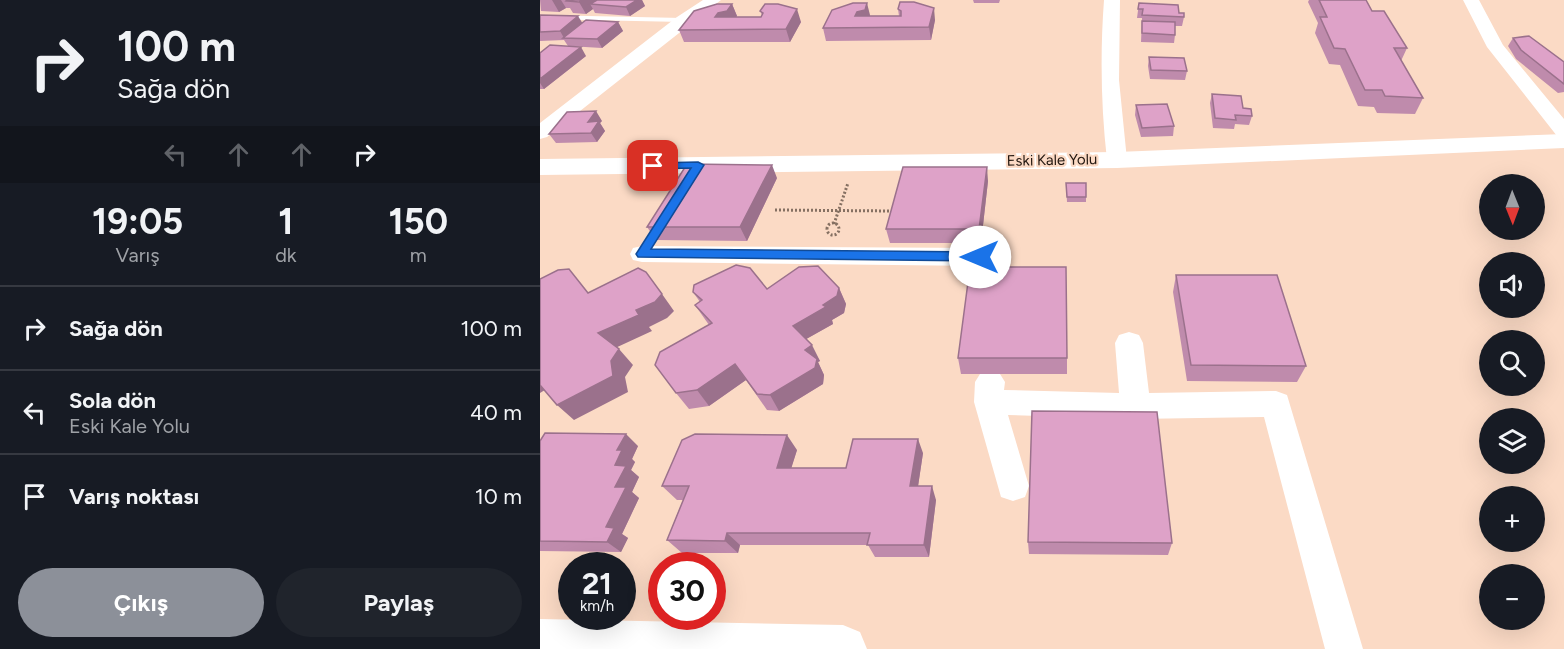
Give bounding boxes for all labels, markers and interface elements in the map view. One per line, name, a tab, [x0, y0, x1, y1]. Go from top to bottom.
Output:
text: 100 m	[117, 21, 236, 72]
icon: right	[18, 24, 96, 102]
text: Sağa dön	[117, 72, 230, 105]
icon: left	[159, 138, 192, 171]
icon: ahead	[222, 138, 255, 171]
icon: ahead	[285, 138, 318, 171]
icon: right	[348, 138, 381, 171]
pin	[627, 140, 678, 191]
icon: arrive	[636, 149, 669, 182]
street label: Eski Kale Yolu	[1006, 150, 1098, 170]
north arrow	[1479, 174, 1545, 240]
map controls	[1479, 174, 1545, 630]
text: 19:05	[92, 200, 183, 243]
text: 1	[278, 200, 293, 243]
text: 150	[389, 200, 448, 243]
position arrow	[948, 225, 1012, 289]
text: Varış	[116, 243, 160, 267]
text: dk	[275, 243, 297, 267]
text: m	[410, 243, 427, 267]
button: sound	[1479, 252, 1545, 318]
icon: right	[18, 312, 51, 345]
text: Sağa dön	[69, 315, 163, 342]
text: 100 m	[461, 315, 522, 342]
button: search	[1479, 330, 1545, 396]
text: Sola dön	[69, 387, 156, 414]
icon: left	[18, 396, 51, 429]
text: 40 m	[470, 399, 522, 426]
button: layers	[1479, 408, 1545, 474]
text: Eski Kale Yolu	[69, 414, 190, 438]
icon: arrive	[18, 480, 51, 513]
text: Varış noktası	[69, 483, 199, 510]
text: 10 m	[475, 483, 522, 510]
button: +	[1479, 486, 1545, 552]
speed limit sign: 30	[648, 552, 726, 630]
button: −	[1479, 564, 1545, 630]
text: 21	[582, 565, 612, 602]
button: Çıkış	[18, 568, 264, 637]
button: Paylaş	[276, 568, 522, 637]
text: km/h	[580, 597, 614, 615]

